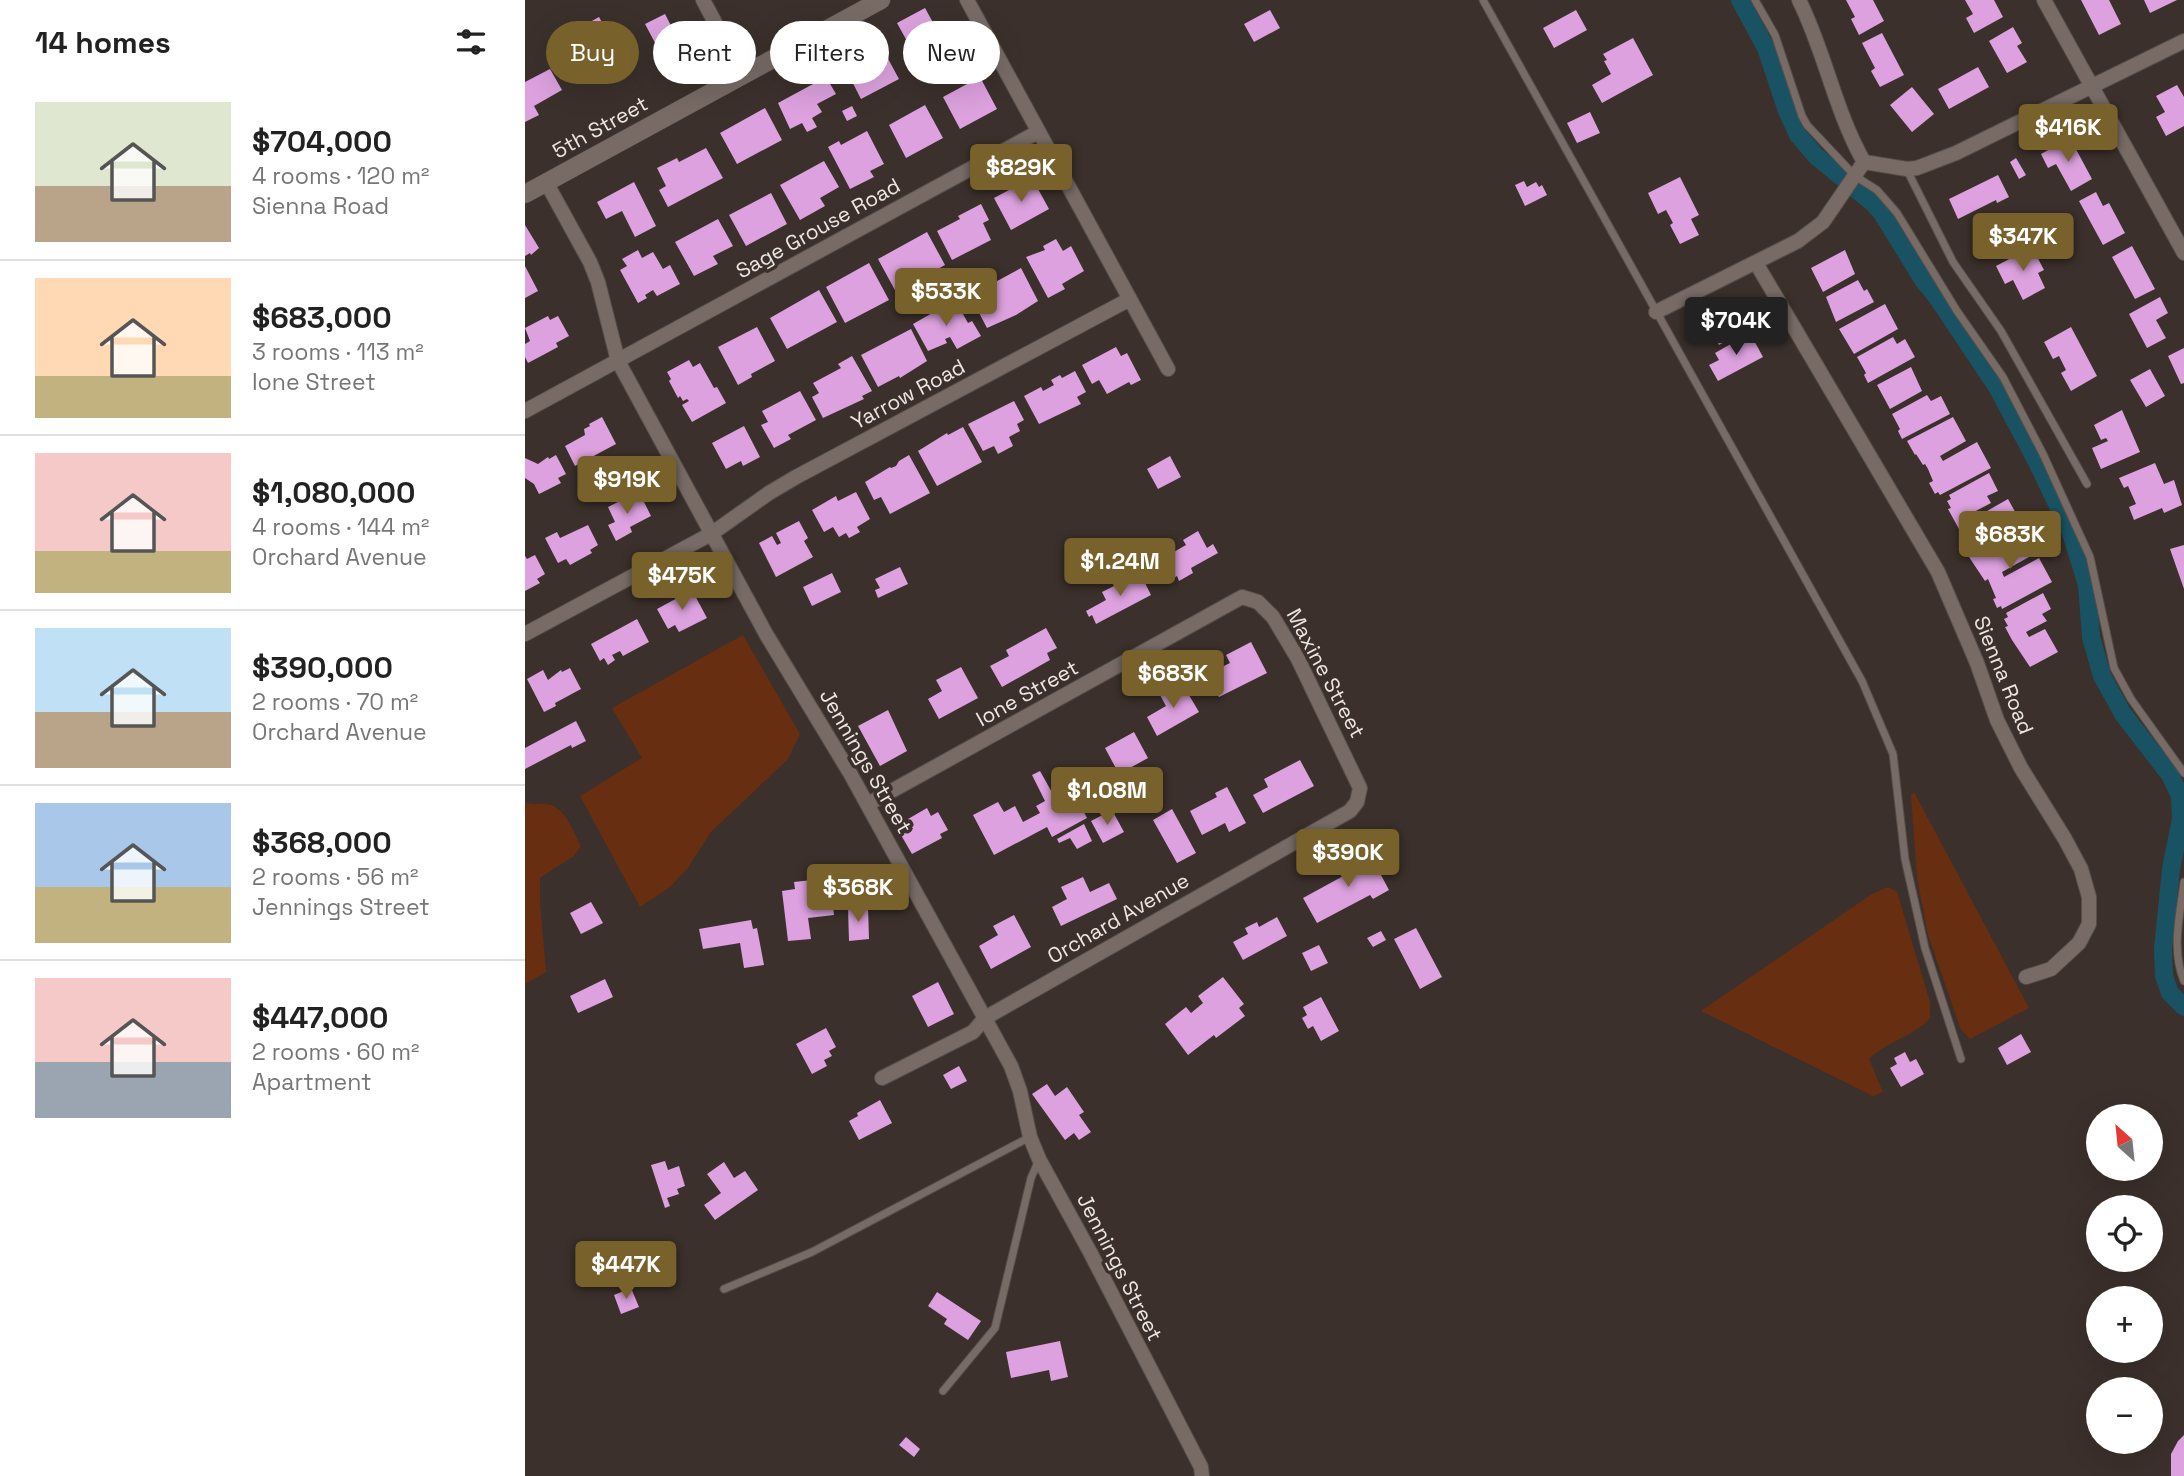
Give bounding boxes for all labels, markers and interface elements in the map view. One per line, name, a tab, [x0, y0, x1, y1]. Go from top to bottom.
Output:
chip: Buy	[546, 21, 639, 84]
chip: Rent	[653, 21, 756, 84]
chip: Filters	[770, 21, 889, 84]
chip: New	[903, 21, 1000, 84]
text: 14 homes	[35, 23, 171, 62]
icon: filters	[452, 23, 490, 61]
street label: 5th Street	[548, 90, 652, 164]
pin: $416K	[2019, 104, 2117, 164]
text: $416K	[2035, 112, 2101, 142]
text: $704,000	[252, 122, 392, 161]
icon: home	[91, 130, 175, 214]
pin: $829K	[972, 144, 1070, 204]
text: $829K	[986, 152, 1056, 182]
text: 4 rooms · 120 m²	[252, 161, 429, 191]
street label: Sage Grouse Road	[731, 172, 905, 284]
text: Sienna Road	[252, 191, 389, 221]
pin: $347K	[1974, 214, 2072, 273]
text: $347K	[1989, 221, 2057, 251]
pin: $533K	[897, 268, 995, 328]
text: $533K	[911, 276, 981, 306]
text: $683,000	[252, 298, 392, 337]
pin: $704K	[1687, 298, 1785, 357]
text: $704K	[1701, 305, 1771, 335]
icon: home	[91, 306, 175, 390]
text: 3 rooms · 113 m²	[252, 337, 424, 367]
street label: Yarrow Road	[846, 353, 970, 435]
text: Ione Street	[252, 367, 376, 397]
pin: $919K	[578, 456, 676, 516]
text: $919K	[593, 464, 661, 494]
text: $1,080,000	[252, 473, 416, 512]
icon: home	[91, 481, 175, 565]
text: 4 rooms · 144 m²	[252, 512, 429, 542]
pin: $683K	[1961, 512, 2059, 571]
text: $683K	[1975, 519, 2045, 549]
pin: $1.24M	[1063, 538, 1177, 598]
text: Orchard Avenue	[252, 542, 427, 572]
text: $1.24M	[1080, 546, 1160, 576]
pin: $475K	[633, 552, 731, 612]
text: $475K	[648, 560, 716, 590]
street label: Maxine Street	[1281, 604, 1371, 742]
street label: Sienna Road	[1968, 612, 2040, 738]
text: $390,000	[252, 648, 393, 687]
pin: $683K	[1124, 650, 1222, 710]
street label: Ione Street	[971, 654, 1083, 732]
icon: home	[91, 656, 175, 740]
text: $683K	[1138, 658, 1208, 688]
street label: Jennings Street	[814, 684, 918, 838]
text: 2 rooms · 70 m²	[252, 687, 418, 717]
text: Orchard Avenue	[252, 717, 427, 747]
pin: $1.08M	[1050, 768, 1164, 827]
text: $1.08M	[1067, 775, 1147, 805]
text: $368,000	[252, 823, 392, 862]
pin: $390K	[1299, 830, 1397, 889]
icon: home	[91, 831, 175, 915]
text: $390K	[1312, 837, 1384, 867]
text: 2 rooms · 56 m²	[252, 862, 418, 892]
pin: $368K	[809, 864, 907, 924]
street label: Orchard Avenue	[1042, 866, 1194, 970]
text: $368K	[823, 872, 893, 902]
text: Jennings Street	[252, 892, 430, 922]
text: $447,000	[252, 998, 388, 1037]
icon: home	[91, 1006, 175, 1090]
text: 2 rooms · 60 m²	[252, 1037, 419, 1067]
text: Apartment	[252, 1067, 372, 1097]
north arrow	[2086, 1104, 2163, 1181]
map controls	[2086, 1104, 2163, 1454]
street label: Jennings Street	[1071, 1189, 1169, 1345]
button: locate	[2086, 1195, 2163, 1272]
pin: $447K	[577, 1242, 675, 1301]
text: $447K	[591, 1249, 661, 1279]
button: +	[2086, 1286, 2163, 1363]
button: −	[2086, 1377, 2163, 1454]

